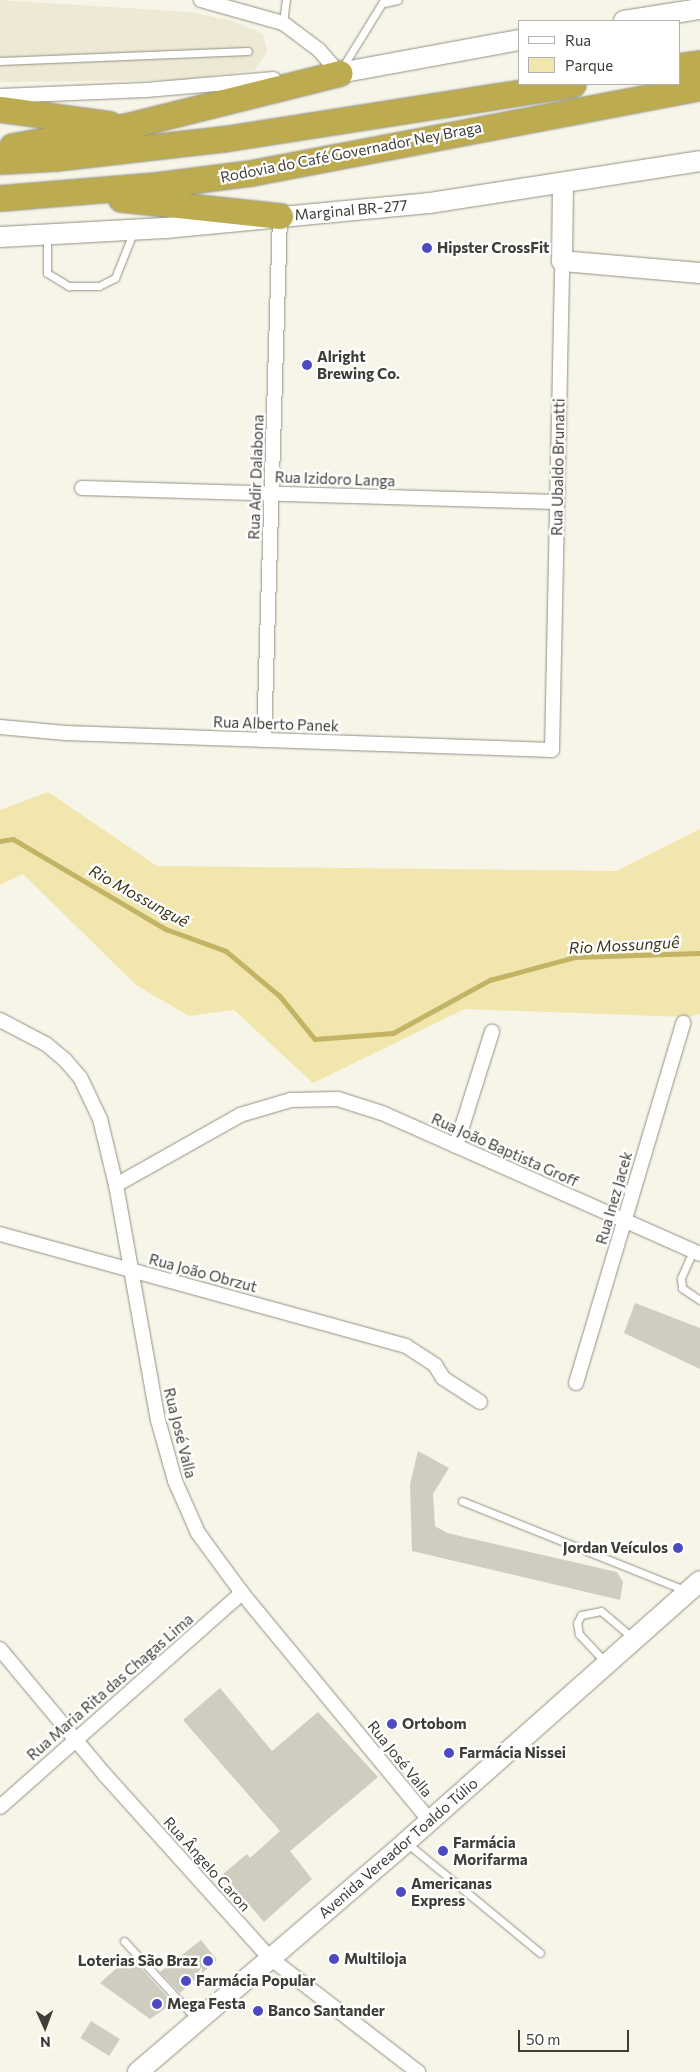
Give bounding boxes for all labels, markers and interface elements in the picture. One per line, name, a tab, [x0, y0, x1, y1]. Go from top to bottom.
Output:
legend	[518, 20, 680, 85]
text: Rua	[565, 31, 591, 49]
text: Parque	[565, 56, 613, 74]
street label: Rodovia do Café Governador Ney Braga	[219, 118, 483, 186]
street label: Marginal BR-277	[294, 196, 408, 224]
place label: Hipster CrossFit	[437, 239, 549, 257]
marker: Hipster CrossFit	[421, 242, 433, 254]
place label: Alright Brewing Co.	[317, 347, 400, 382]
marker: Alright Brewing Co.	[301, 359, 313, 371]
street label: Rua Ubaldo Brunatti	[548, 398, 568, 536]
street label: Rua Adir Dalabona	[245, 414, 267, 540]
street label: Rua Izidoro Langa	[274, 468, 396, 490]
street label: Rua Alberto Panek	[213, 713, 339, 735]
water label: Rio Mossunguê	[86, 861, 192, 931]
water label: Rio Mossunguê	[568, 933, 680, 957]
street label: Rua João Baptista Groff	[429, 1109, 581, 1191]
street label: Rua Inez Jacek	[592, 1149, 636, 1247]
street label: Rua João Obrzut	[147, 1250, 259, 1296]
street label: Rua José Valla	[160, 1386, 200, 1480]
place label: Jordan Veículos	[563, 1539, 668, 1557]
marker: Jordan Veículos	[672, 1542, 684, 1554]
street label: Rua Maria Rita das Chagas Lima	[23, 1610, 197, 1764]
place label: Ortobom	[402, 1715, 467, 1733]
street label: Rua José Valla	[364, 1717, 436, 1801]
marker: Ortobom	[386, 1718, 398, 1730]
place label: Farmácia Nissei	[459, 1744, 566, 1762]
marker: Farmácia Nissei	[443, 1747, 455, 1759]
street label: Avenida Vereador Toaldo Túlio	[315, 1774, 481, 1922]
street label: Rua Ângelo Caron	[160, 1813, 254, 1915]
place label: Farmácia Morifarma	[453, 1833, 528, 1868]
marker: Farmácia Morifarma	[437, 1845, 449, 1857]
place label: Americanas Express	[411, 1874, 492, 1909]
marker: Americanas Express	[395, 1886, 407, 1898]
place label: Multiloja	[344, 1950, 407, 1968]
place label: Loterias São Braz	[78, 1952, 198, 1970]
marker: Multiloja	[328, 1953, 340, 1965]
marker: Loterias São Braz	[202, 1955, 214, 1967]
place label: Farmácia Popular	[196, 1972, 316, 1990]
marker: Farmácia Popular	[180, 1975, 192, 1987]
place label: Mega Festa	[167, 1995, 246, 2013]
marker: Mega Festa	[151, 1998, 163, 2010]
north arrow	[20, 2002, 70, 2052]
place label: Banco Santander	[268, 2002, 385, 2020]
marker: Banco Santander	[252, 2005, 264, 2017]
scale bar	[520, 2020, 631, 2052]
text: 50 m	[526, 2030, 560, 2048]
text: N	[40, 2034, 51, 2051]

